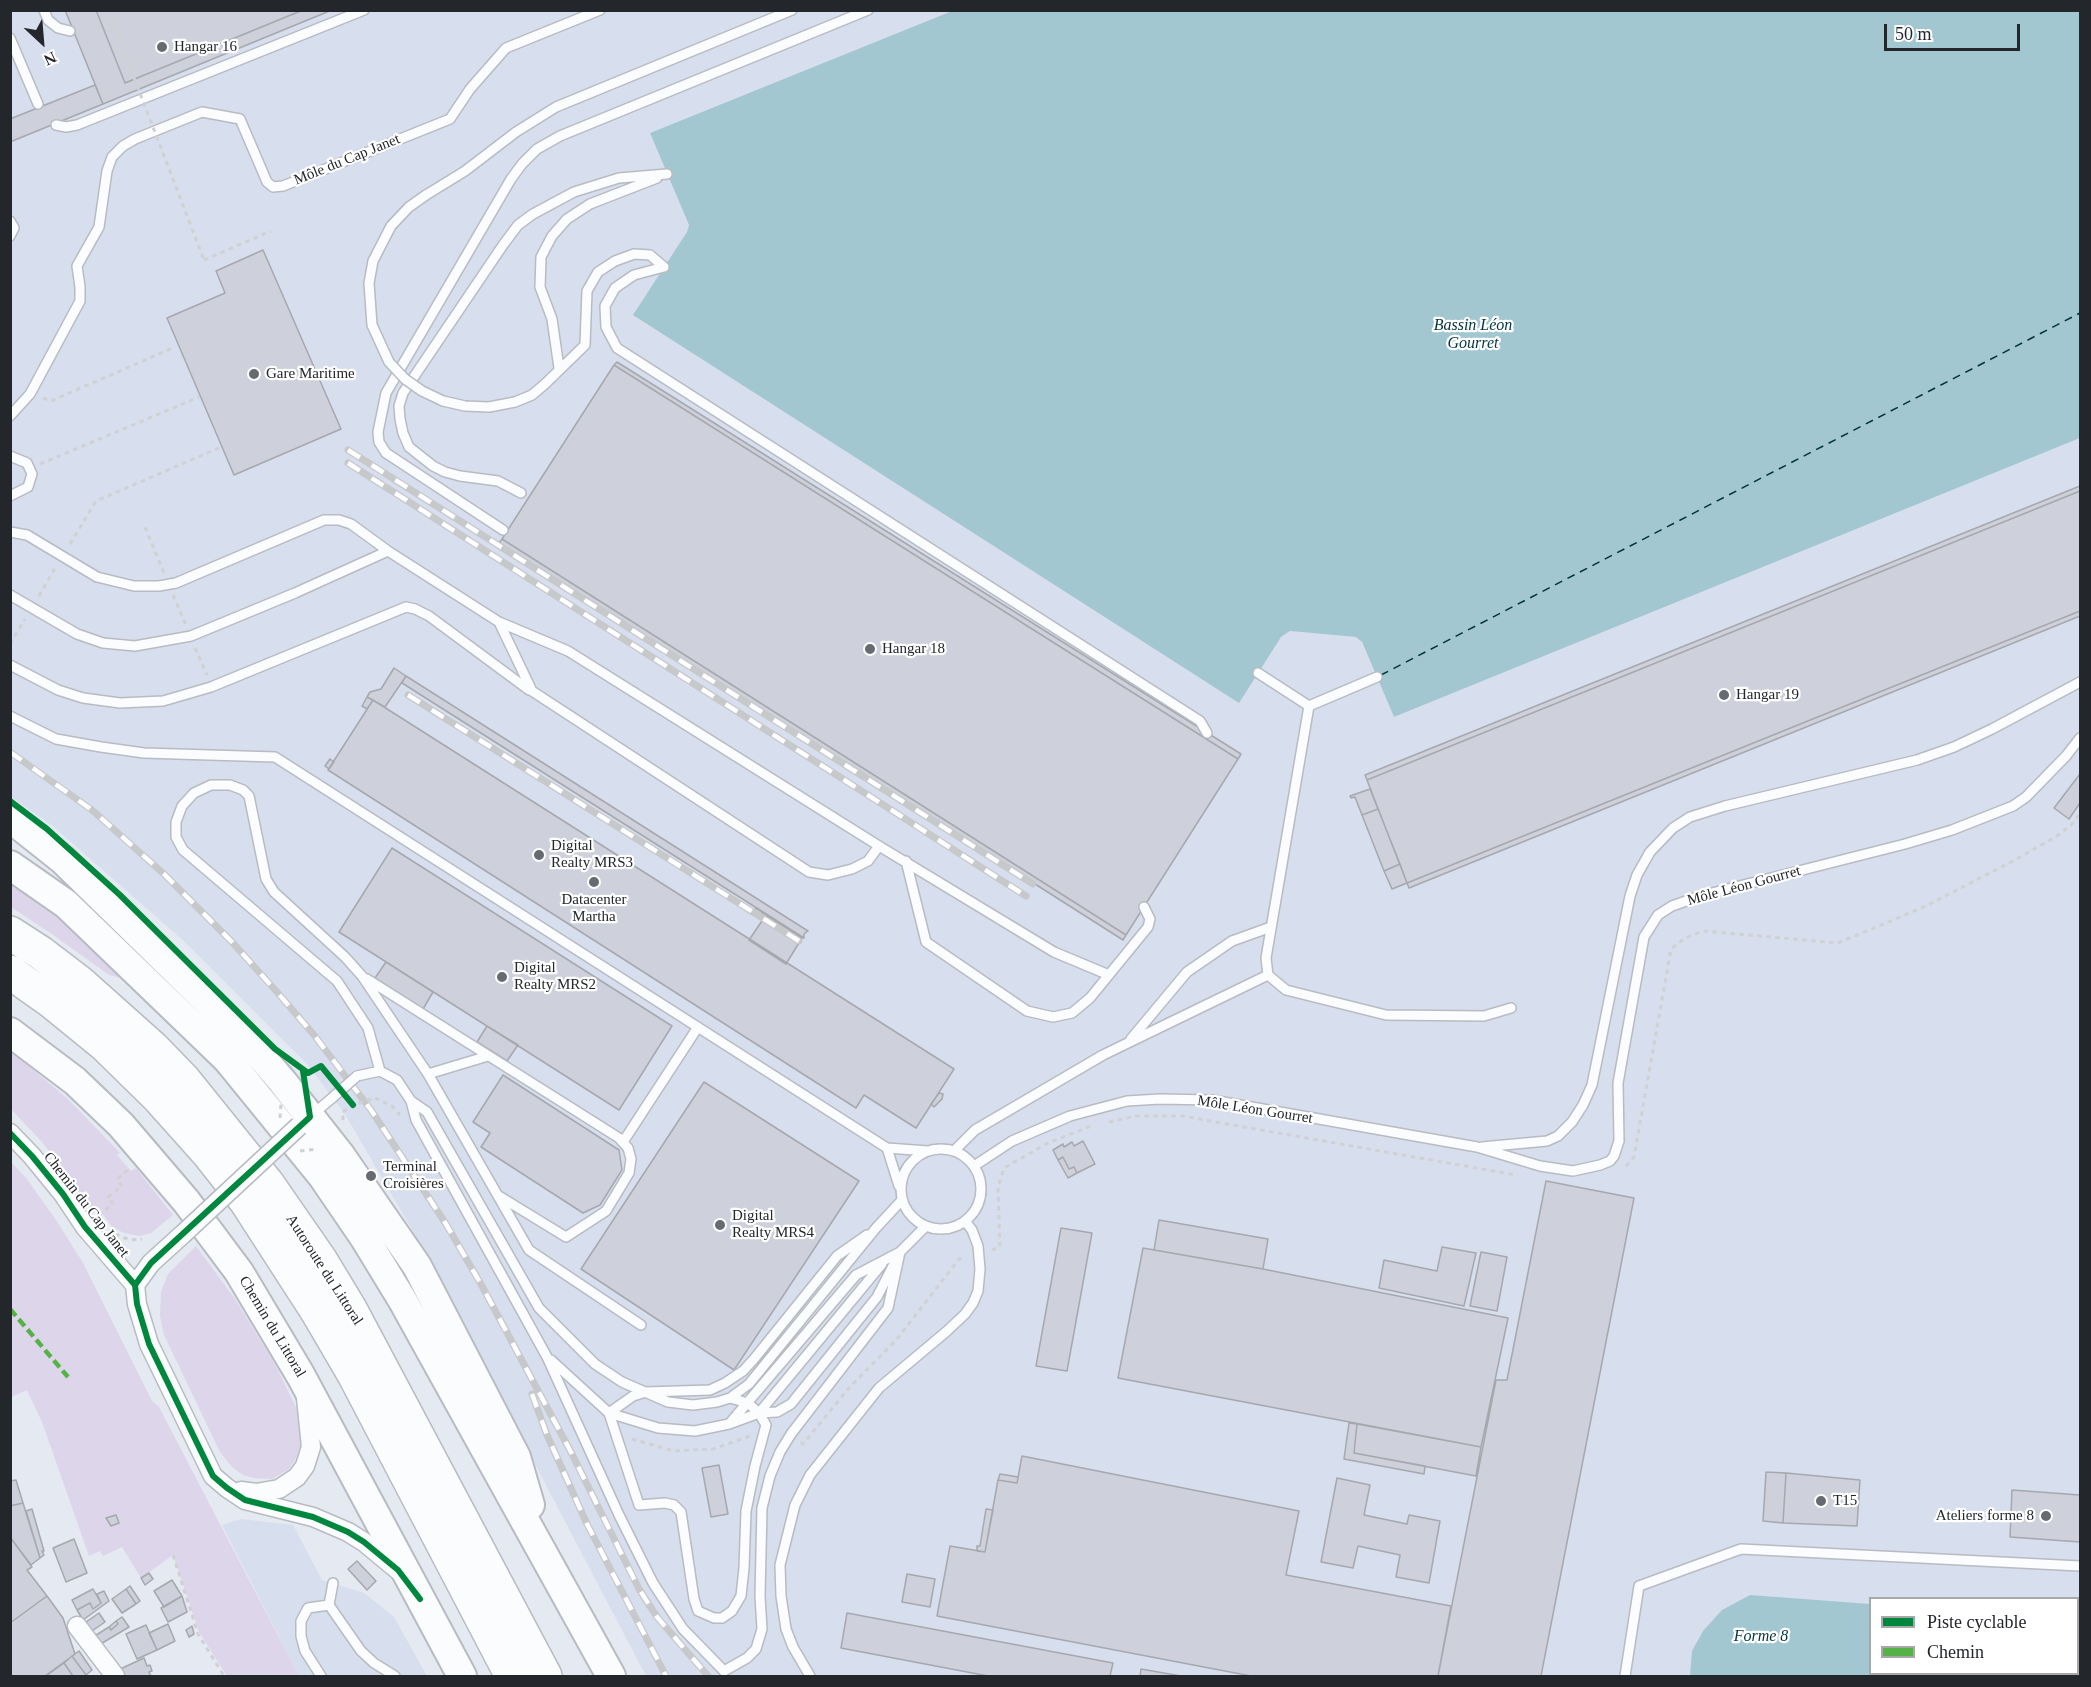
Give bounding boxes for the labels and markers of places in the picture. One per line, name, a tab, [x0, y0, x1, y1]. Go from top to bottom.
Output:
place label: Hangar 16	[174, 38, 237, 56]
marker: Hangar 16	[155, 40, 169, 54]
place label: Gare Maritime	[266, 365, 355, 383]
marker: Gare Maritime	[247, 367, 261, 381]
place label: Hangar 18	[882, 640, 945, 658]
marker: Hangar 18	[863, 642, 877, 656]
place label: Hangar 19	[1736, 686, 1799, 704]
marker: Hangar 19	[1717, 688, 1731, 702]
place label: Digital Realty MRS3	[551, 837, 633, 872]
marker: Digital Realty MRS3	[532, 848, 546, 862]
marker: Datacenter Martha	[587, 875, 601, 889]
place label: Datacenter Martha	[562, 891, 626, 926]
place label: Digital Realty MRS2	[514, 959, 596, 994]
marker: Digital Realty MRS2	[495, 970, 509, 984]
place label: Terminal Croisières	[383, 1158, 444, 1193]
marker: Terminal Croisières	[364, 1169, 378, 1183]
place label: Digital Realty MRS4	[732, 1207, 814, 1242]
marker: Digital Realty MRS4	[713, 1218, 727, 1232]
place label: T15	[1833, 1492, 1857, 1510]
marker: T15	[1814, 1494, 1828, 1508]
place label: Ateliers forme 8	[1936, 1507, 2034, 1525]
marker: Ateliers forme 8	[2039, 1509, 2053, 1523]

